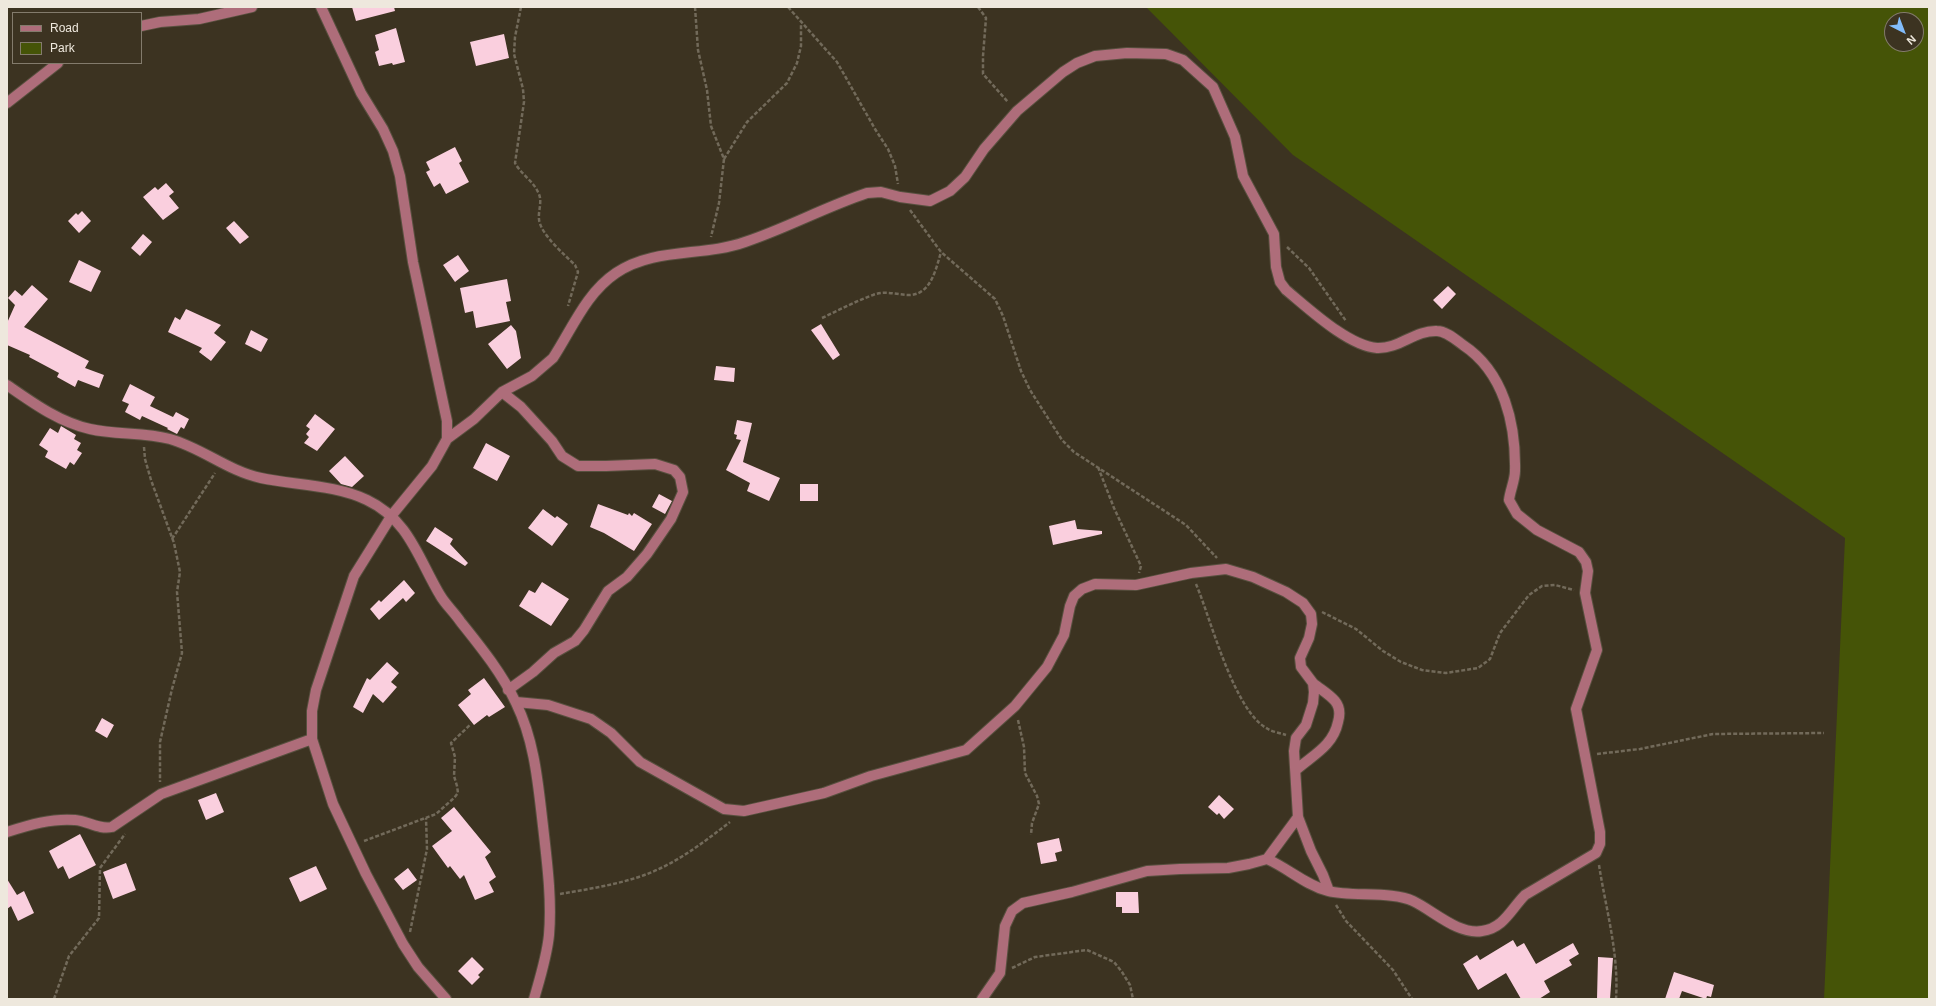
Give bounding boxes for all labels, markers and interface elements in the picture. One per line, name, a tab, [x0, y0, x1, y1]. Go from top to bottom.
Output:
legend	[12, 12, 142, 64]
north arrow	[1884, 12, 1924, 52]
text: Road	[50, 21, 79, 35]
text: N	[1904, 33, 1918, 47]
text: Park	[50, 41, 75, 55]

